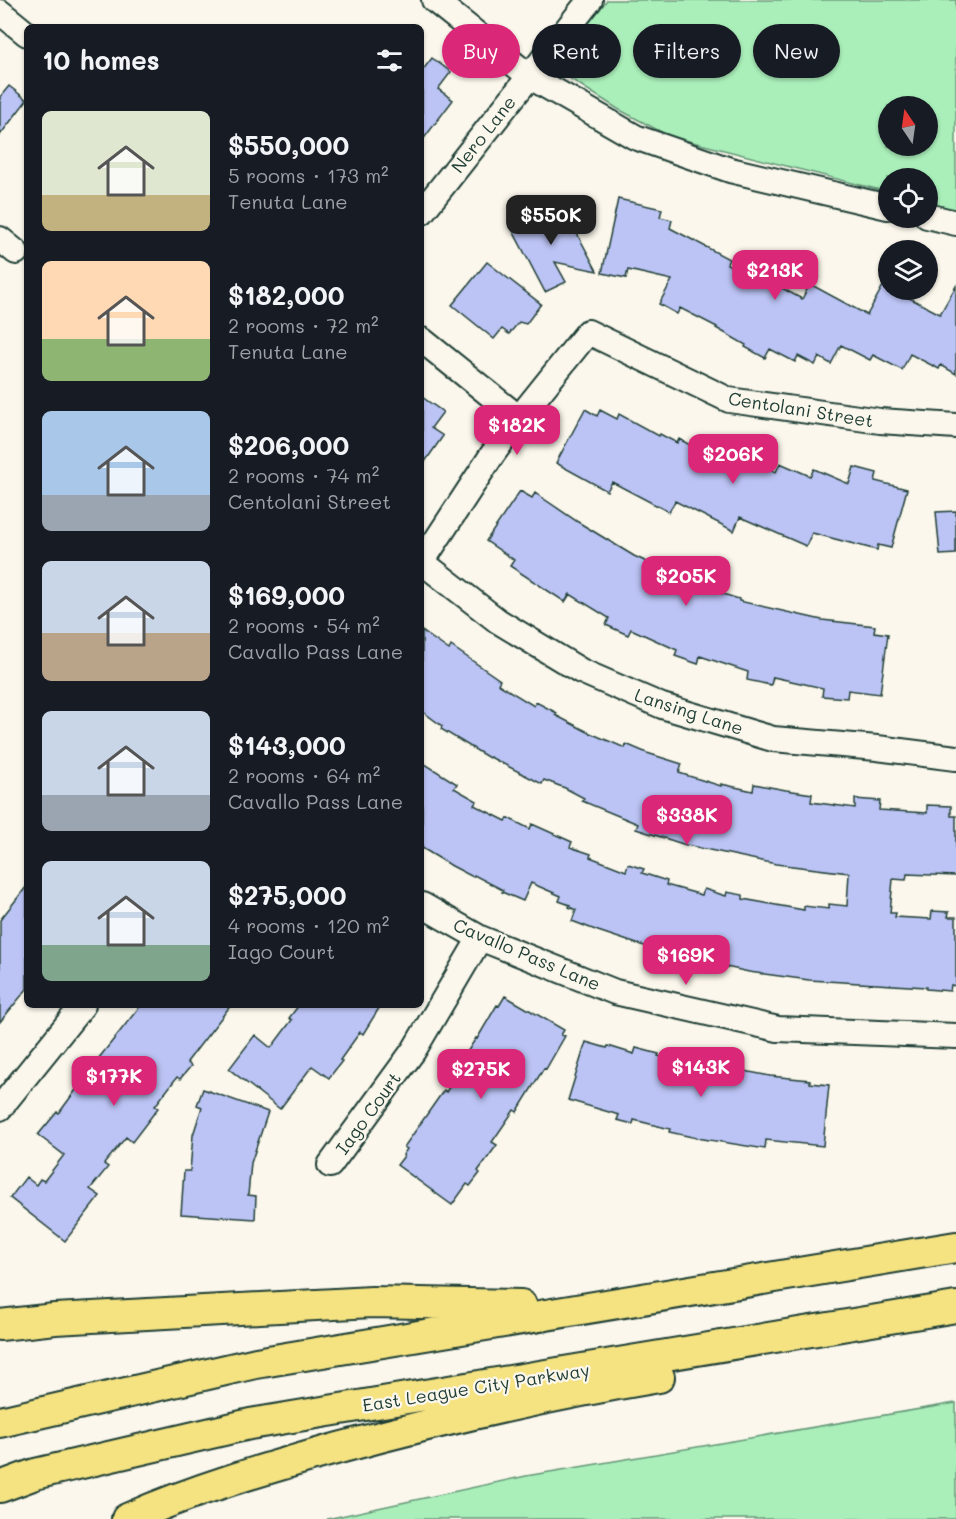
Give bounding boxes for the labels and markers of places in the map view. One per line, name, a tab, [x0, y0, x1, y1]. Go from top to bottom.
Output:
pin: $550K	[509, 195, 593, 246]
pin: $213K	[733, 250, 817, 301]
pin: $182K	[475, 405, 559, 456]
pin: $206K	[691, 434, 775, 485]
pin: $205K	[644, 556, 728, 607]
pin: $338K	[645, 795, 729, 846]
pin: $169K	[644, 935, 728, 986]
pin: $143K	[659, 1047, 743, 1098]
pin: $275K	[439, 1049, 523, 1100]
pin: $177K	[72, 1056, 156, 1107]

